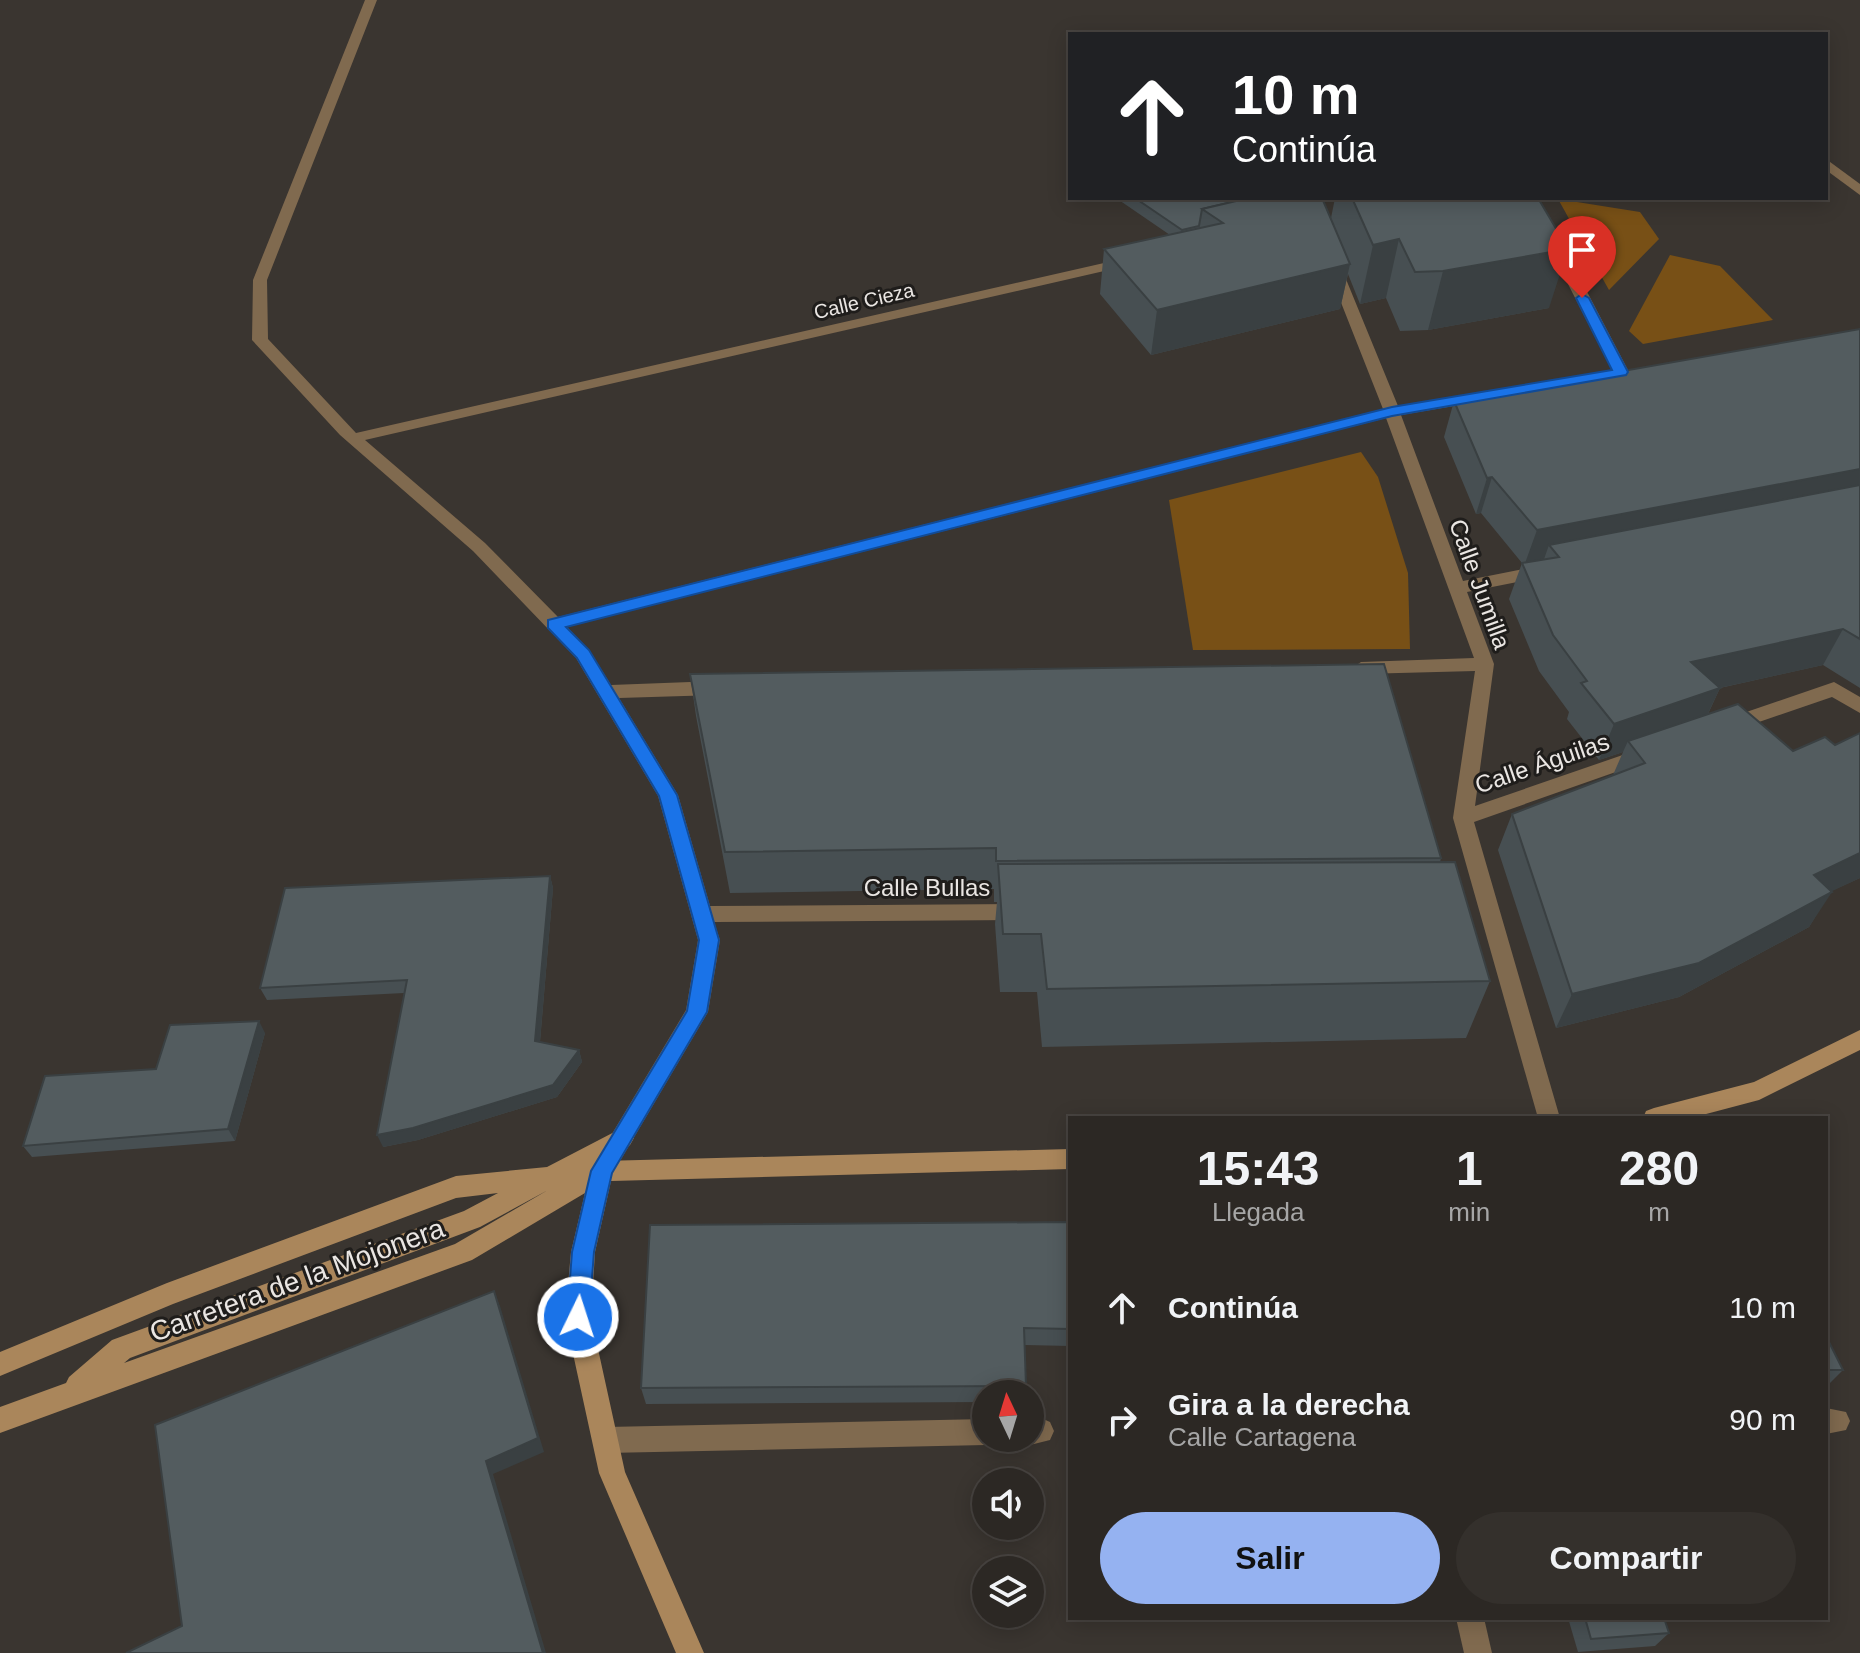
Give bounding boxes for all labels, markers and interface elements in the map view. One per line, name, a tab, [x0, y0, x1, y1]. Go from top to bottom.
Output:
text: 10 m	[1232, 63, 1360, 126]
icon: ahead	[1100, 64, 1204, 168]
text: Continúa	[1232, 129, 1376, 170]
pin	[1548, 216, 1616, 298]
icon: arrive	[1560, 228, 1604, 272]
street label: Calle Cieza	[812, 279, 917, 323]
street label: Calle Jumilla	[1444, 515, 1516, 653]
street label: Calle Águilas	[1471, 727, 1613, 799]
street label: Calle Bullas	[864, 874, 990, 901]
text: 15:43	[1197, 1142, 1320, 1195]
text: 1	[1456, 1142, 1483, 1195]
text: 280	[1619, 1142, 1699, 1195]
text: Llegada	[1212, 1197, 1304, 1227]
text: min	[1448, 1197, 1490, 1227]
text: m	[1648, 1197, 1670, 1227]
street label: Carretera de la Mojonera	[145, 1212, 449, 1348]
position arrow	[536, 1275, 620, 1359]
icon: ahead	[1100, 1286, 1144, 1330]
text: Continúa	[1168, 1291, 1298, 1324]
text: 10 m	[1729, 1291, 1796, 1324]
north arrow	[972, 1380, 1044, 1452]
map controls	[972, 1380, 1044, 1628]
text: Gira a la derecha	[1168, 1388, 1410, 1421]
icon: right	[1100, 1398, 1144, 1442]
text: 90 m	[1729, 1403, 1796, 1436]
text: Calle Cartagena	[1168, 1422, 1356, 1452]
button: sound	[972, 1468, 1044, 1540]
button: Salir	[1100, 1512, 1440, 1604]
button: Compartir	[1456, 1512, 1796, 1604]
button: layers	[972, 1556, 1044, 1628]

